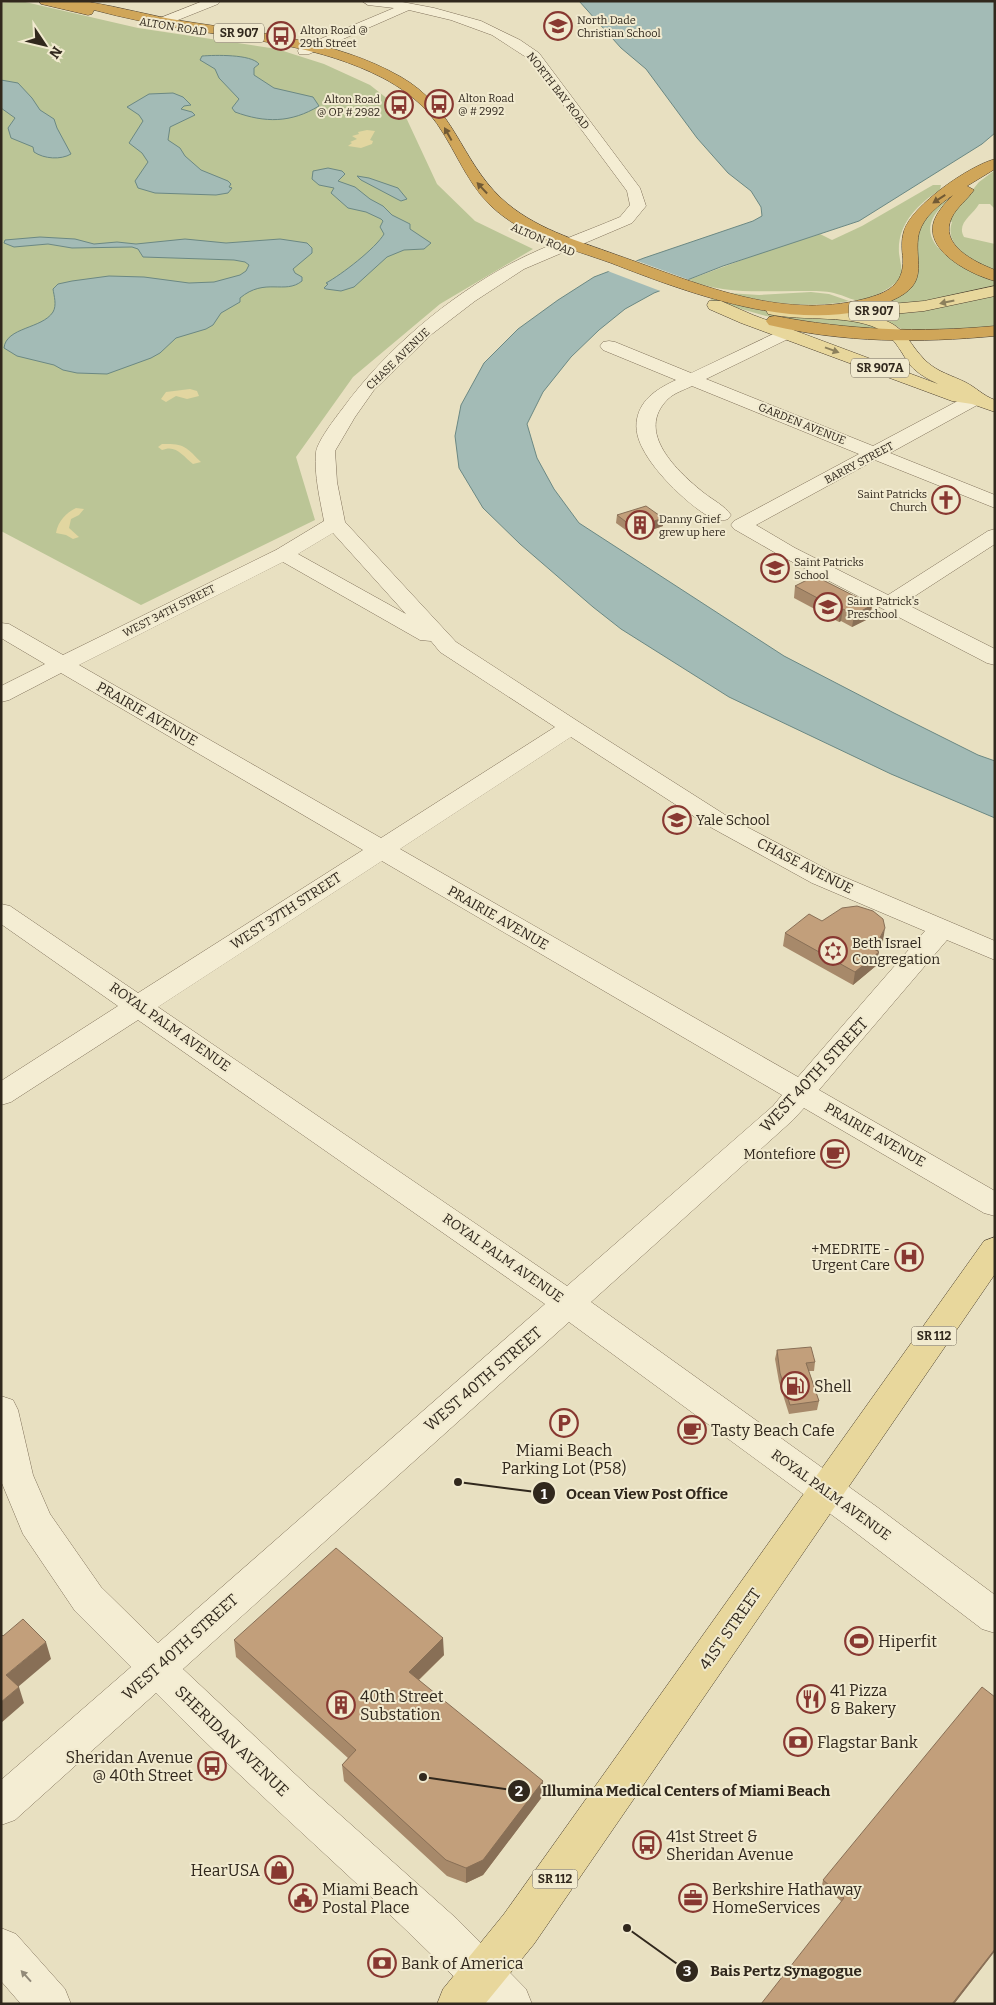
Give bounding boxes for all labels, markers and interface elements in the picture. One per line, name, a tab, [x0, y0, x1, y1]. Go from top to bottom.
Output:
school or university icon: North Dade Christian School	[543, 11, 573, 41]
place label: North Dade Christian School	[577, 14, 661, 40]
street label: ALTON ROAD	[138, 15, 208, 39]
north arrow	[20, 20, 70, 70]
bus stop icon: Alton Road @ 29th Street	[266, 21, 296, 51]
road number: SR 907	[214, 23, 264, 42]
place label: Alton Road @ 29th Street	[300, 24, 368, 50]
text: N	[45, 43, 65, 62]
street label: NORTH BAY ROAD	[524, 50, 592, 132]
bus stop icon: Alton Road @ # 2992	[424, 89, 454, 119]
bus stop icon: Alton Road @ OP # 2982	[384, 90, 414, 120]
place label: Alton Road @ # 2992	[458, 92, 514, 118]
place label: Alton Road @ OP # 2982	[317, 93, 380, 119]
one-way arrow	[444, 127, 453, 140]
one-way arrow	[476, 182, 488, 194]
one-way arrow	[932, 194, 946, 203]
street label: ALTON ROAD	[509, 221, 577, 259]
one-way arrow	[939, 298, 955, 306]
road number: SR 907	[849, 302, 899, 321]
street label: CHASE AVENUE	[364, 325, 433, 393]
one-way arrow	[825, 346, 840, 354]
road number: SR 907A	[851, 358, 909, 378]
street label: GARDEN AVENUE	[756, 401, 848, 447]
street label: BARRY STREET	[822, 439, 896, 487]
church icon: Saint Patricks Church	[931, 485, 961, 515]
place label: Saint Patricks Church	[857, 488, 927, 514]
building icon: Danny Grief grew up here	[625, 510, 655, 540]
place label: Danny Grief grew up here	[659, 513, 725, 539]
school or university icon: Saint Patricks School	[760, 553, 790, 583]
place label: Saint Patricks School	[794, 556, 864, 582]
street label: WEST 34TH STREET	[121, 582, 218, 640]
school or university icon: Saint Patrick's Preschool	[813, 592, 843, 622]
place label: Saint Patrick's Preschool	[847, 595, 919, 621]
street label: PRAIRIE AVENUE	[93, 678, 201, 750]
school or university icon: Yale School	[662, 805, 692, 835]
place label: Yale School	[696, 812, 770, 829]
street label: CHASE AVENUE	[754, 834, 856, 898]
street label: WEST 37TH STREET	[227, 869, 345, 953]
street label: PRAIRIE AVENUE	[444, 882, 552, 954]
place label: Beth Israel Congregation	[852, 935, 940, 968]
synagogue icon: Beth Israel Congregation	[818, 936, 848, 966]
street label: ROYAL PALM AVENUE	[106, 979, 234, 1075]
street label: WEST 40TH STREET	[756, 1014, 872, 1136]
street label: PRAIRIE AVENUE	[821, 1099, 929, 1171]
cafe icon: Montefiore	[820, 1139, 850, 1169]
place label: Montefiore	[744, 1146, 816, 1163]
street label: ROYAL PALM AVENUE	[439, 1210, 567, 1306]
place label: +MEDRITE - Urgent Care	[811, 1241, 890, 1274]
hospital icon: +MEDRITE - Urgent Care	[894, 1242, 924, 1272]
street label: WEST 40TH STREET	[420, 1323, 546, 1435]
road number: SR 112	[912, 1326, 956, 1345]
fuel station icon: Shell	[780, 1371, 810, 1401]
place label: Shell	[814, 1377, 852, 1396]
parking icon: Miami Beach Parking Lot (P58)	[549, 1408, 579, 1438]
cafe icon: Tasty Beach Cafe	[677, 1415, 707, 1445]
place label: Tasty Beach Cafe	[711, 1421, 835, 1440]
place label: Miami Beach Parking Lot (P58)	[502, 1441, 627, 1478]
street label: ROYAL PALM AVENUE	[768, 1446, 894, 1544]
callout: Ocean View Post Office	[531, 1478, 738, 1508]
text: 1	[541, 1485, 548, 1503]
text: Ocean View Post Office	[566, 1485, 728, 1503]
street label: 41ST STREET	[695, 1585, 765, 1673]
street label: WEST 40TH STREET	[118, 1590, 242, 1704]
sports icon: Hiperfit	[844, 1626, 874, 1656]
place label: Hiperfit	[878, 1632, 937, 1651]
place label: 41 Pizza & Bakery	[830, 1681, 896, 1718]
street label: SHERIDAN AVENUE	[171, 1682, 293, 1800]
restaurant icon: 41 Pizza & Bakery	[796, 1684, 826, 1714]
place label: 40th Street Substation	[360, 1687, 444, 1724]
building icon: 40th Street Substation	[326, 1690, 356, 1720]
bank icon: Flagstar Bank	[783, 1727, 813, 1757]
place label: Flagstar Bank	[817, 1733, 918, 1752]
place label: Sheridan Avenue @ 40th Street	[65, 1748, 193, 1785]
bus stop icon: Sheridan Avenue @ 40th Street	[197, 1751, 227, 1781]
callout: Illumina Medical Centers of Miami Beach	[507, 1776, 840, 1806]
text: 2	[515, 1782, 523, 1800]
text: Illumina Medical Centers of Miami Beach	[542, 1782, 831, 1800]
place label: 41st Street & Sheridan Avenue	[666, 1827, 794, 1864]
bus stop icon: 41st Street & Sheridan Avenue	[632, 1830, 662, 1860]
shop icon: HearUSA	[264, 1855, 294, 1885]
place label: HearUSA	[191, 1861, 261, 1880]
road number: SR 112	[532, 1870, 578, 1888]
place label: Miami Beach Postal Place	[322, 1880, 418, 1917]
place label: Berkshire Hathaway HomeServices	[712, 1880, 862, 1917]
public building icon: Miami Beach Postal Place	[288, 1883, 318, 1913]
office icon: Berkshire Hathaway HomeServices	[678, 1883, 708, 1913]
bank icon: Bank of America	[367, 1948, 397, 1978]
place label: Bank of America	[401, 1954, 524, 1973]
callout: Bais Pertz Synagogue	[675, 1956, 871, 1986]
text: 3	[683, 1962, 691, 1980]
text: Bais Pertz Synagogue	[710, 1962, 862, 1980]
one-way arrow	[20, 1971, 32, 1983]

